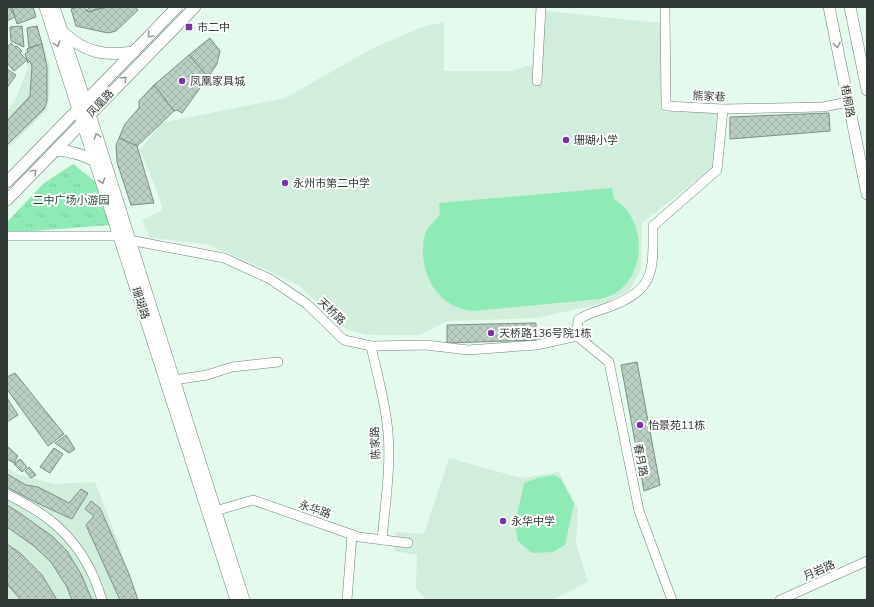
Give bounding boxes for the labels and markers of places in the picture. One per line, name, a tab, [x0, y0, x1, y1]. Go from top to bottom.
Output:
place label: 市二中	[197, 20, 230, 34]
marker: 市二中	[184, 22, 194, 32]
place label: 凤凰家具城	[190, 74, 245, 88]
marker: 凤凰家具城	[177, 76, 187, 86]
place label: 珊瑚小学	[574, 133, 618, 147]
marker: 珊瑚小学	[561, 135, 571, 145]
place label: 永州市第二中学	[293, 176, 370, 190]
marker: 永州市第二中学	[280, 178, 290, 188]
place label: 天桥路136号院1栋	[499, 326, 591, 340]
marker: 天桥路136号院1栋	[486, 328, 496, 338]
place label: 怡景苑11栋	[648, 418, 705, 432]
marker: 怡景苑11栋	[635, 420, 645, 430]
place label: 永华中学	[511, 514, 555, 528]
marker: 永华中学	[498, 516, 508, 526]

